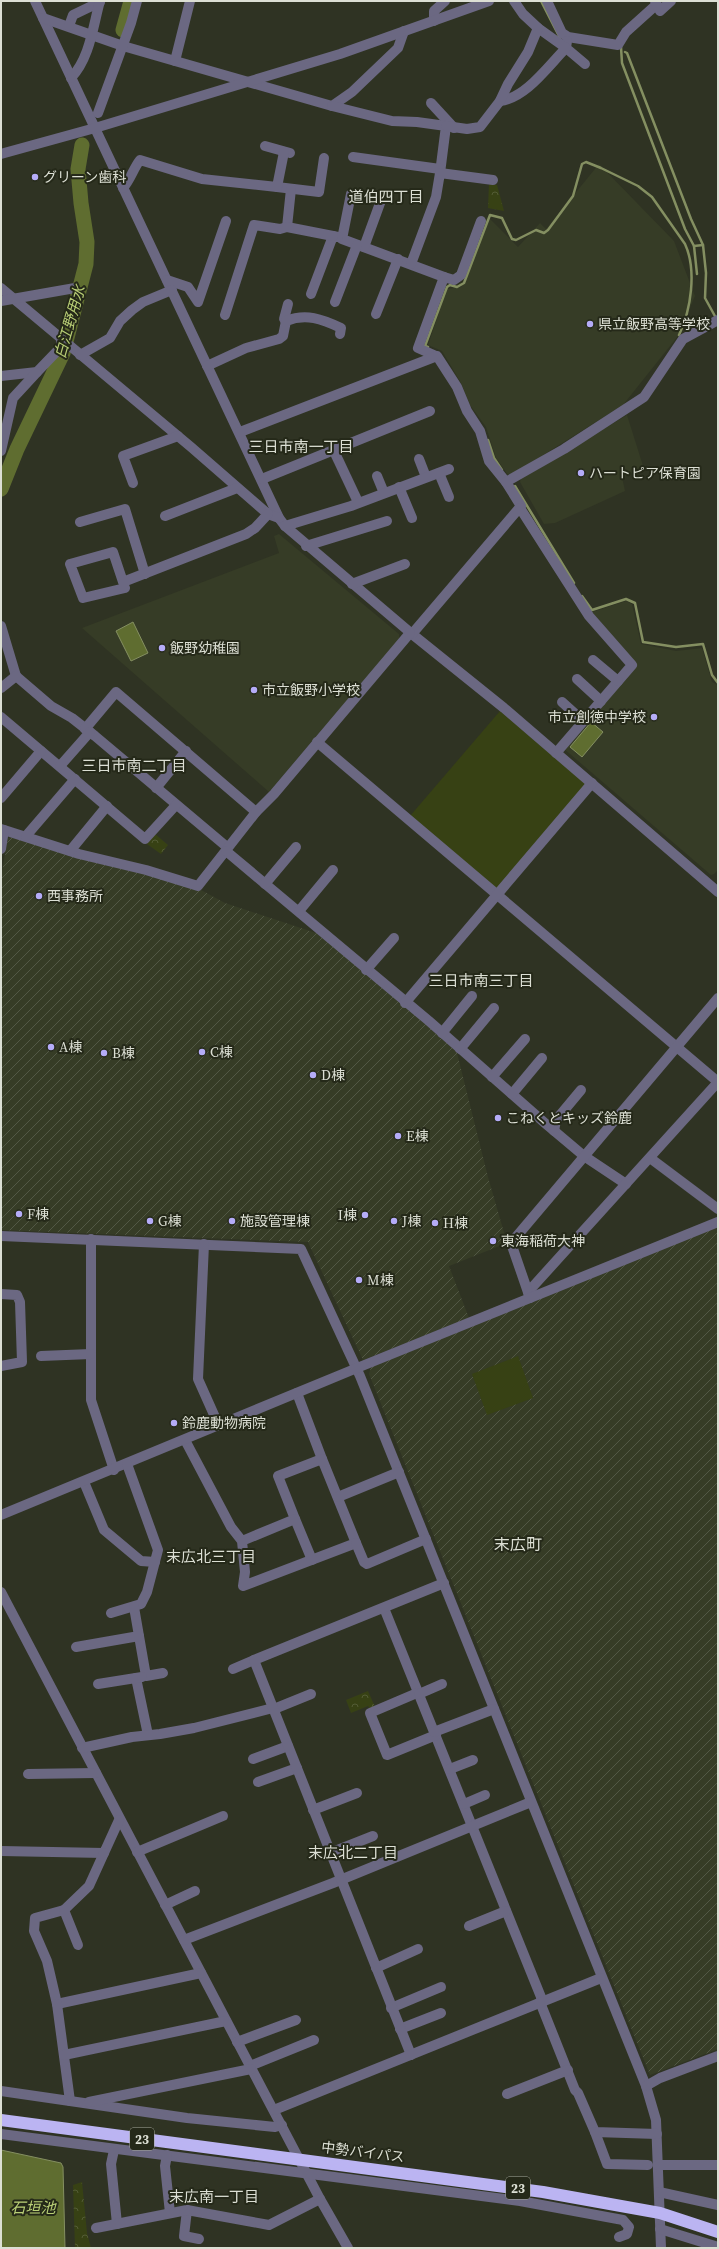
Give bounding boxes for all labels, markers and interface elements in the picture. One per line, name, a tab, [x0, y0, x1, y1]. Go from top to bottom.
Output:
place label: グリーン歯科	[43, 167, 126, 187]
marker: グリーン歯科	[30, 172, 40, 182]
district label: 道伯四丁目	[348, 186, 424, 207]
water label: 白江野用水	[49, 281, 90, 361]
place label: 県立飯野高等学校	[598, 314, 710, 334]
marker: 県立飯野高等学校	[585, 319, 595, 329]
district label: 三日市南一丁目	[248, 436, 354, 457]
place label: ハートピア保育園	[589, 463, 701, 483]
marker: ハートピア保育園	[576, 468, 586, 478]
place label: 飯野幼稚園	[170, 638, 240, 658]
marker: 飯野幼稚園	[157, 643, 167, 653]
place label: 市立飯野小学校	[262, 680, 360, 700]
marker: 市立飯野小学校	[249, 685, 259, 695]
place label: 市立創徳中学校	[548, 707, 646, 727]
marker: 市立創徳中学校	[649, 712, 659, 722]
district label: 三日市南二丁目	[81, 755, 187, 776]
place label: 西事務所	[47, 886, 103, 906]
marker: 西事務所	[34, 891, 44, 901]
district label: 三日市南三丁目	[428, 970, 534, 991]
place label: A棟	[59, 1037, 82, 1057]
marker: A棟	[46, 1042, 56, 1052]
place label: C棟	[210, 1042, 233, 1062]
place label: B棟	[112, 1043, 135, 1063]
marker: C棟	[197, 1047, 207, 1057]
marker: B棟	[99, 1048, 109, 1058]
place label: D棟	[321, 1065, 345, 1085]
marker: D棟	[308, 1070, 318, 1080]
place label: こねくとキッズ鈴鹿	[506, 1108, 632, 1128]
marker: こねくとキッズ鈴鹿	[493, 1113, 503, 1123]
place label: E棟	[406, 1126, 428, 1146]
marker: E棟	[393, 1131, 403, 1141]
place label: F棟	[27, 1204, 49, 1224]
place label: I棟	[338, 1205, 357, 1225]
marker: F棟	[14, 1209, 24, 1219]
marker: I棟	[360, 1210, 370, 1220]
place label: G棟	[158, 1211, 182, 1231]
place label: 施設管理棟	[240, 1211, 310, 1231]
place label: J棟	[401, 1211, 421, 1231]
place label: H棟	[443, 1213, 468, 1233]
marker: G棟	[145, 1216, 155, 1226]
marker: 施設管理棟	[227, 1216, 237, 1226]
marker: J棟	[389, 1216, 399, 1226]
marker: H棟	[430, 1218, 440, 1228]
place label: 東海稲荷大神	[501, 1231, 585, 1251]
marker: 東海稲荷大神	[488, 1236, 498, 1246]
place label: M棟	[367, 1270, 394, 1290]
marker: M棟	[354, 1275, 364, 1285]
place label: 鈴鹿動物病院	[182, 1413, 266, 1433]
marker: 鈴鹿動物病院	[169, 1418, 179, 1428]
district label: 末広町	[494, 1533, 542, 1555]
district label: 末広北三丁目	[166, 1546, 256, 1567]
district label: 末広北二丁目	[308, 1842, 398, 1863]
road number: 23	[130, 2128, 154, 2150]
street label: 中勢バイパス	[320, 2137, 406, 2167]
road number: 23	[506, 2177, 530, 2199]
district label: 末広南一丁目	[169, 2186, 259, 2207]
water label: 石垣池	[10, 2197, 57, 2218]

